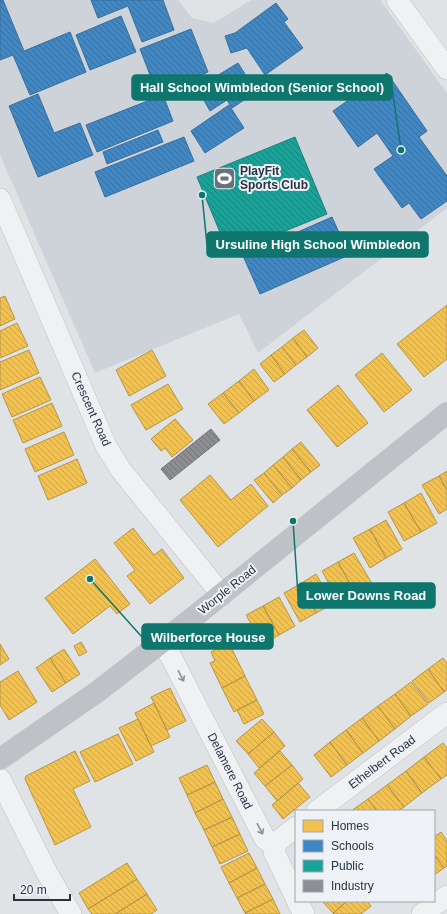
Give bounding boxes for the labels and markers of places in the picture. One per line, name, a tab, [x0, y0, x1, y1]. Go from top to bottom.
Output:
callout: Hall School Wimbledon (Senior School)	[132, 75, 392, 100]
place label: PlayFit Sports Club	[240, 164, 308, 192]
sports icon: PlayFit Sports Club	[212, 165, 238, 191]
callout: Ursuline High School Wimbledon	[207, 232, 428, 257]
callout: Lower Downs Road	[298, 583, 435, 608]
callout: Wilberforce House	[142, 624, 273, 649]

